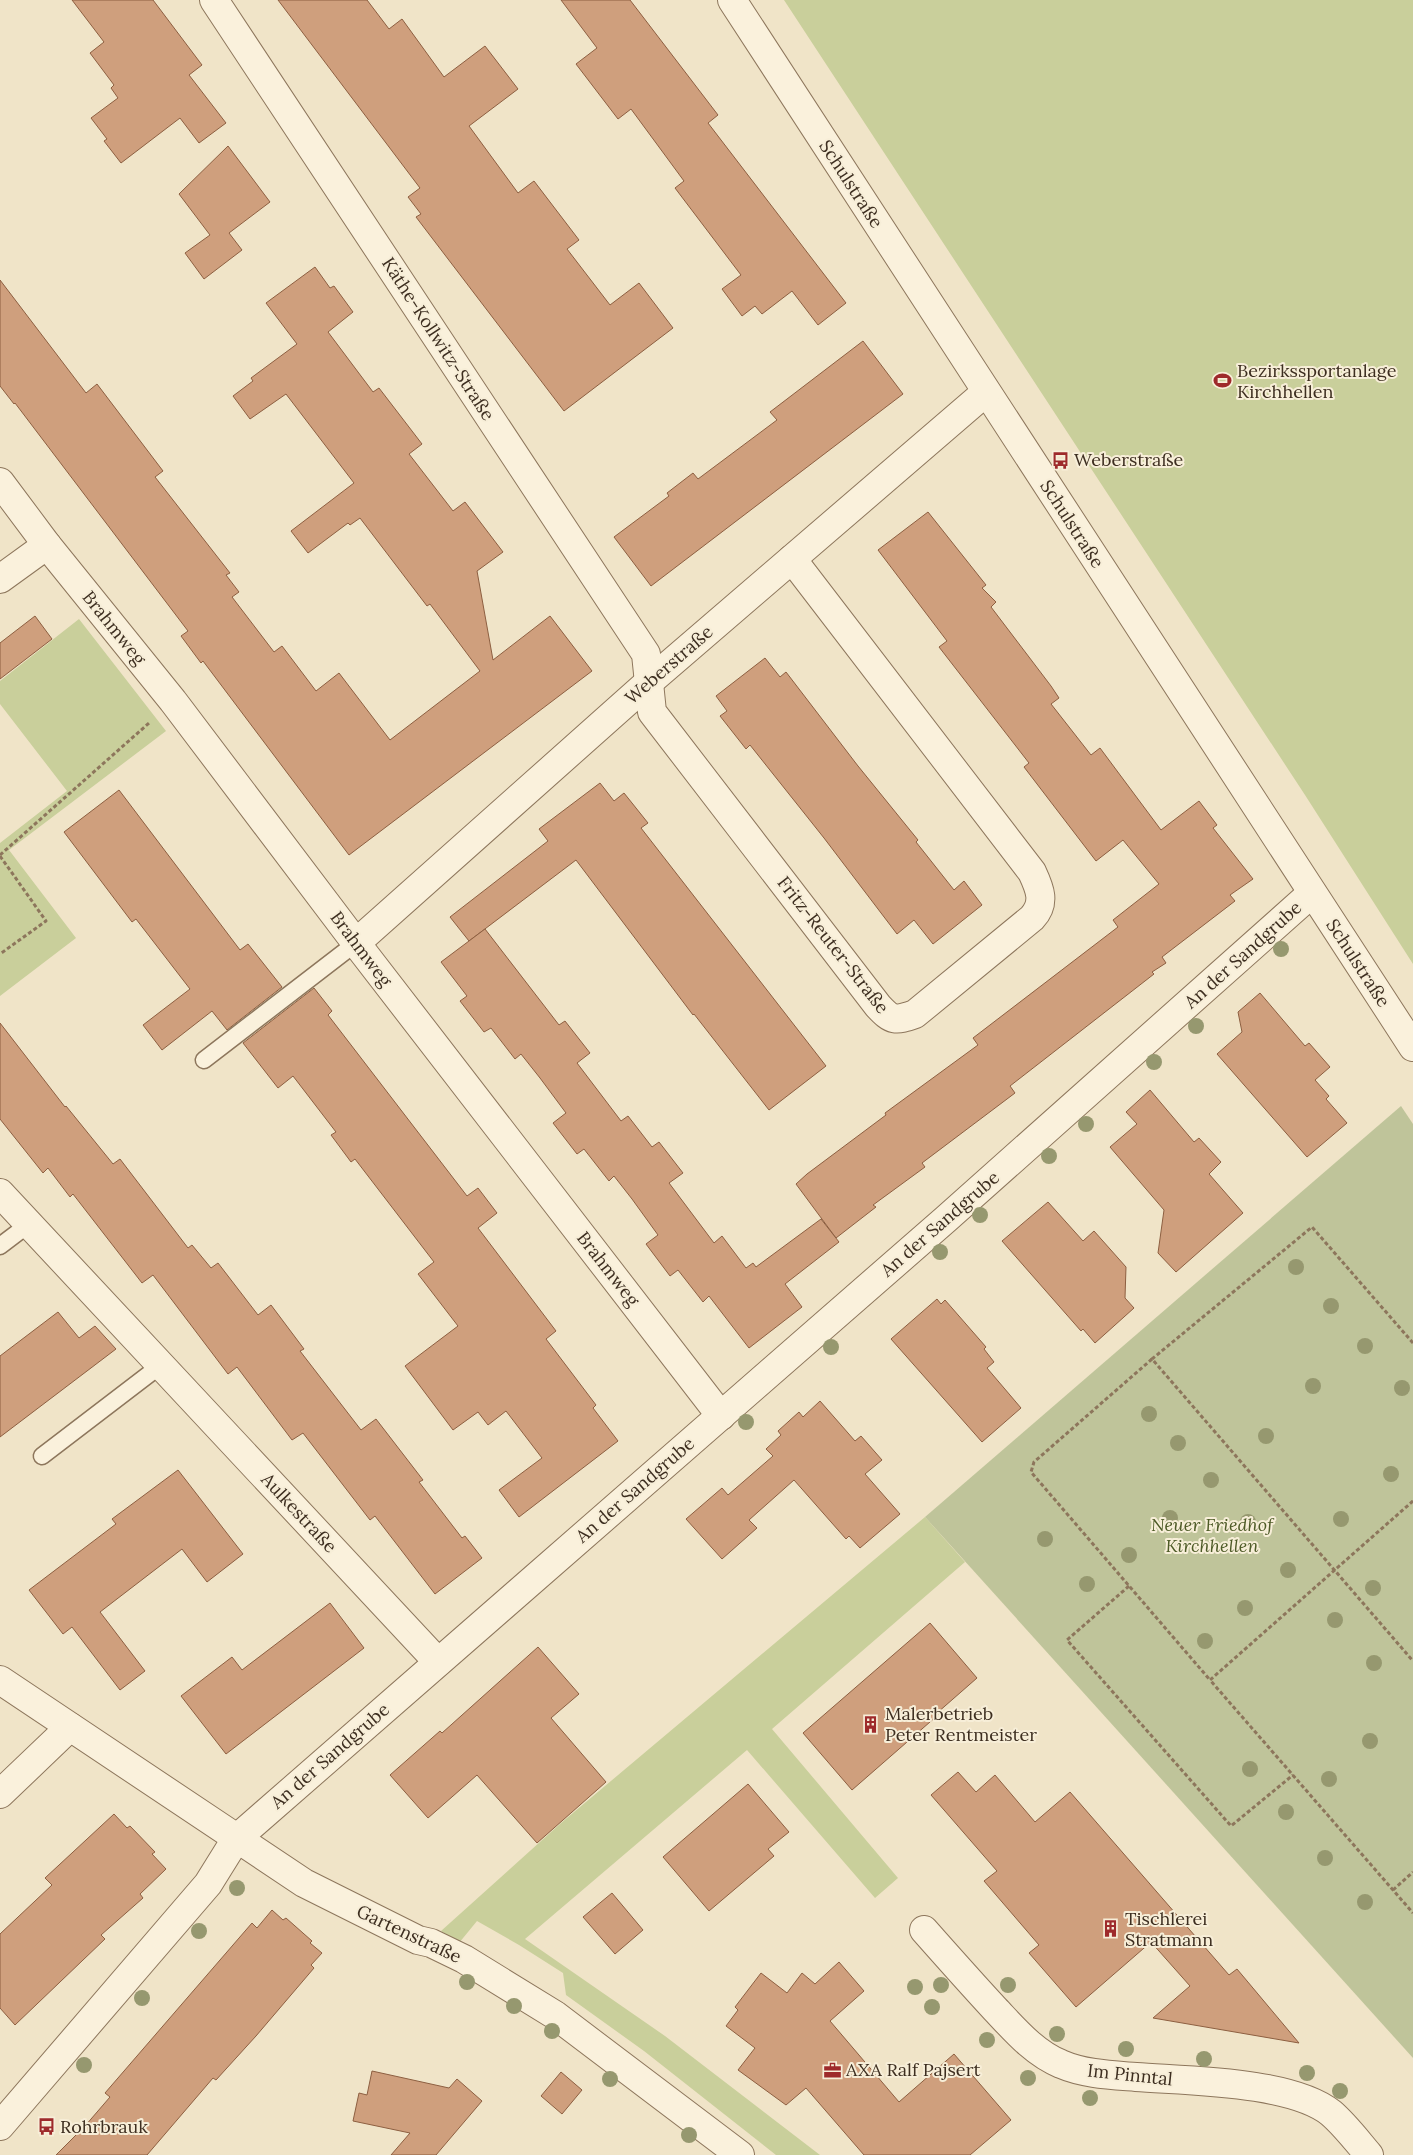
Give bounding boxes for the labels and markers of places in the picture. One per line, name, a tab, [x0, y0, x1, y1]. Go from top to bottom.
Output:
place label: Bezirkssportanlage Kirchhellen	[1237, 359, 1397, 403]
sports icon: Bezirkssportanlage Kirchhellen	[1213, 371, 1233, 391]
place label: Weberstraße	[1074, 448, 1184, 471]
bus stop icon: Weberstraße	[1050, 450, 1070, 470]
place label: Malerbetrieb Peter Rentmeister	[885, 1702, 1037, 1746]
building icon: Malerbetrieb Peter Rentmeister	[861, 1714, 881, 1734]
place label: Tischlerei Stratmann	[1125, 1907, 1213, 1951]
building icon: Tischlerei Stratmann	[1101, 1919, 1121, 1939]
place label: AXA Ralf Pajsert	[845, 2058, 981, 2081]
office icon: AXA Ralf Pajsert	[822, 2060, 842, 2080]
place label: Rohrbrauk	[60, 2115, 148, 2138]
bus stop icon: Rohrbrauk	[36, 2117, 56, 2137]

